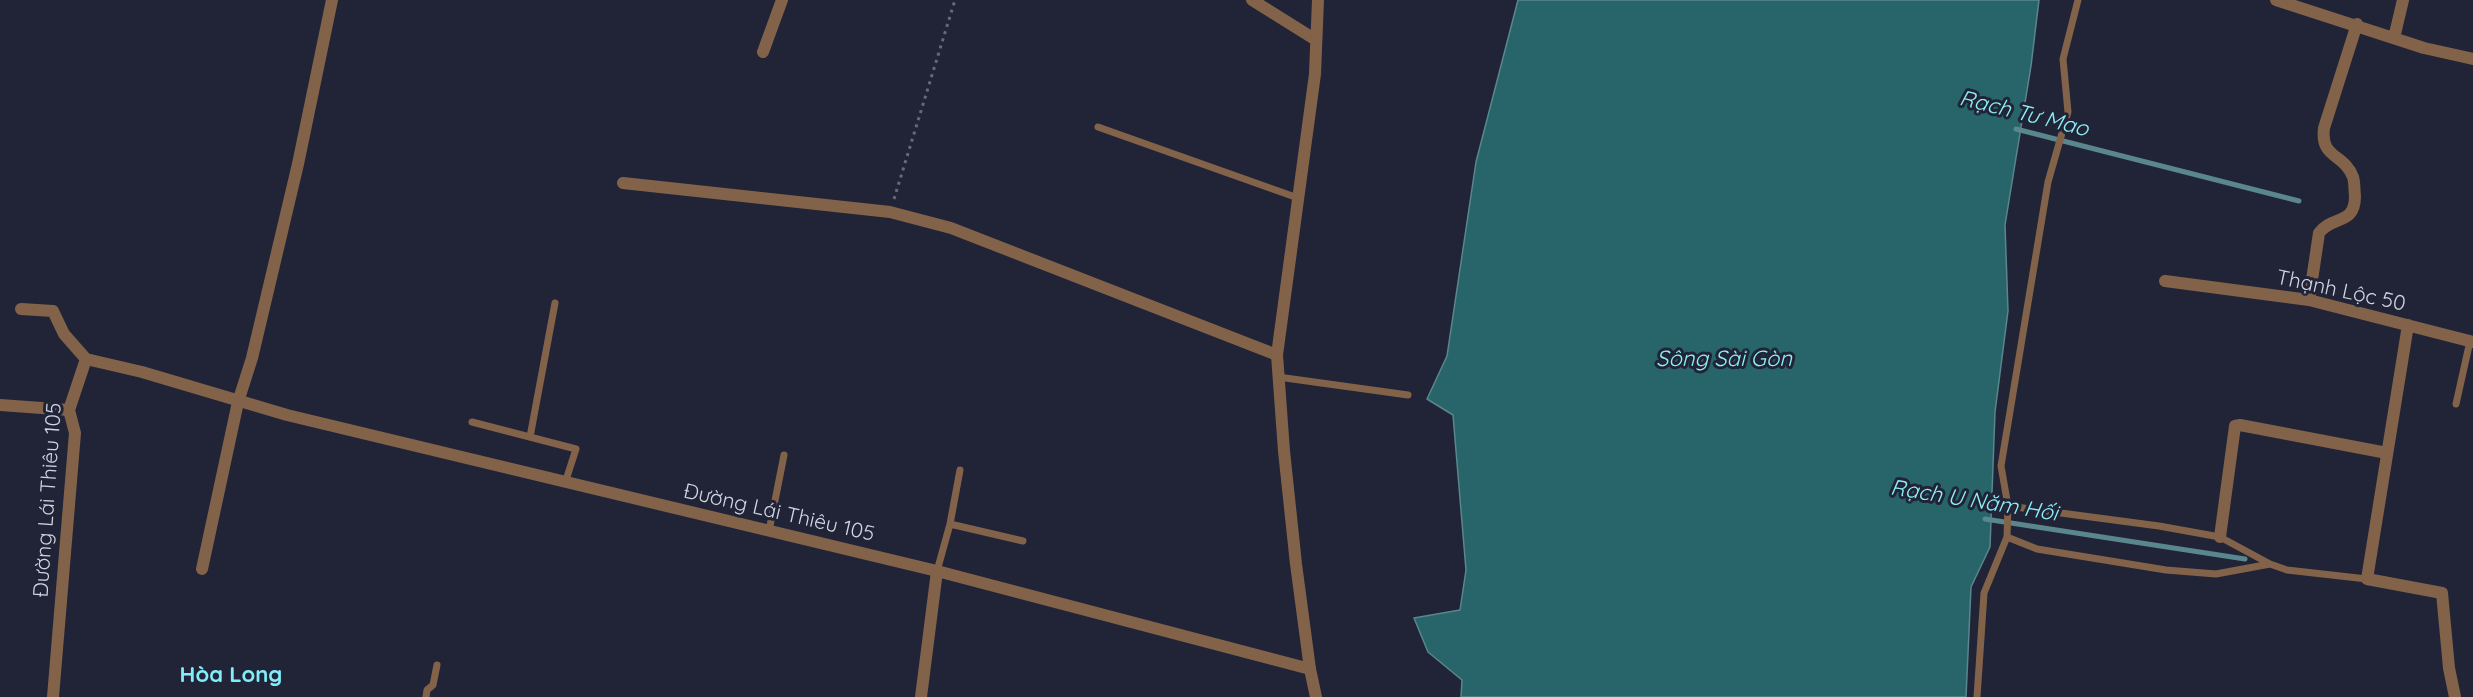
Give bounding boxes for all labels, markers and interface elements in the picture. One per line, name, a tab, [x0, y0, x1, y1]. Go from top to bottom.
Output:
water label: Rạch Tư Mao	[1957, 85, 2091, 143]
street label: Thạnh Lộc 50	[2274, 265, 2408, 317]
water label: Sông Sài Gòn	[1656, 346, 1792, 372]
street label: Đường Lái Thiêu 105	[29, 402, 67, 598]
water label: Rạch U Năm Hối	[1888, 475, 2060, 527]
street label: Đường Lái Thiêu 105	[681, 479, 877, 547]
district label: Hòa Long	[180, 662, 282, 688]

